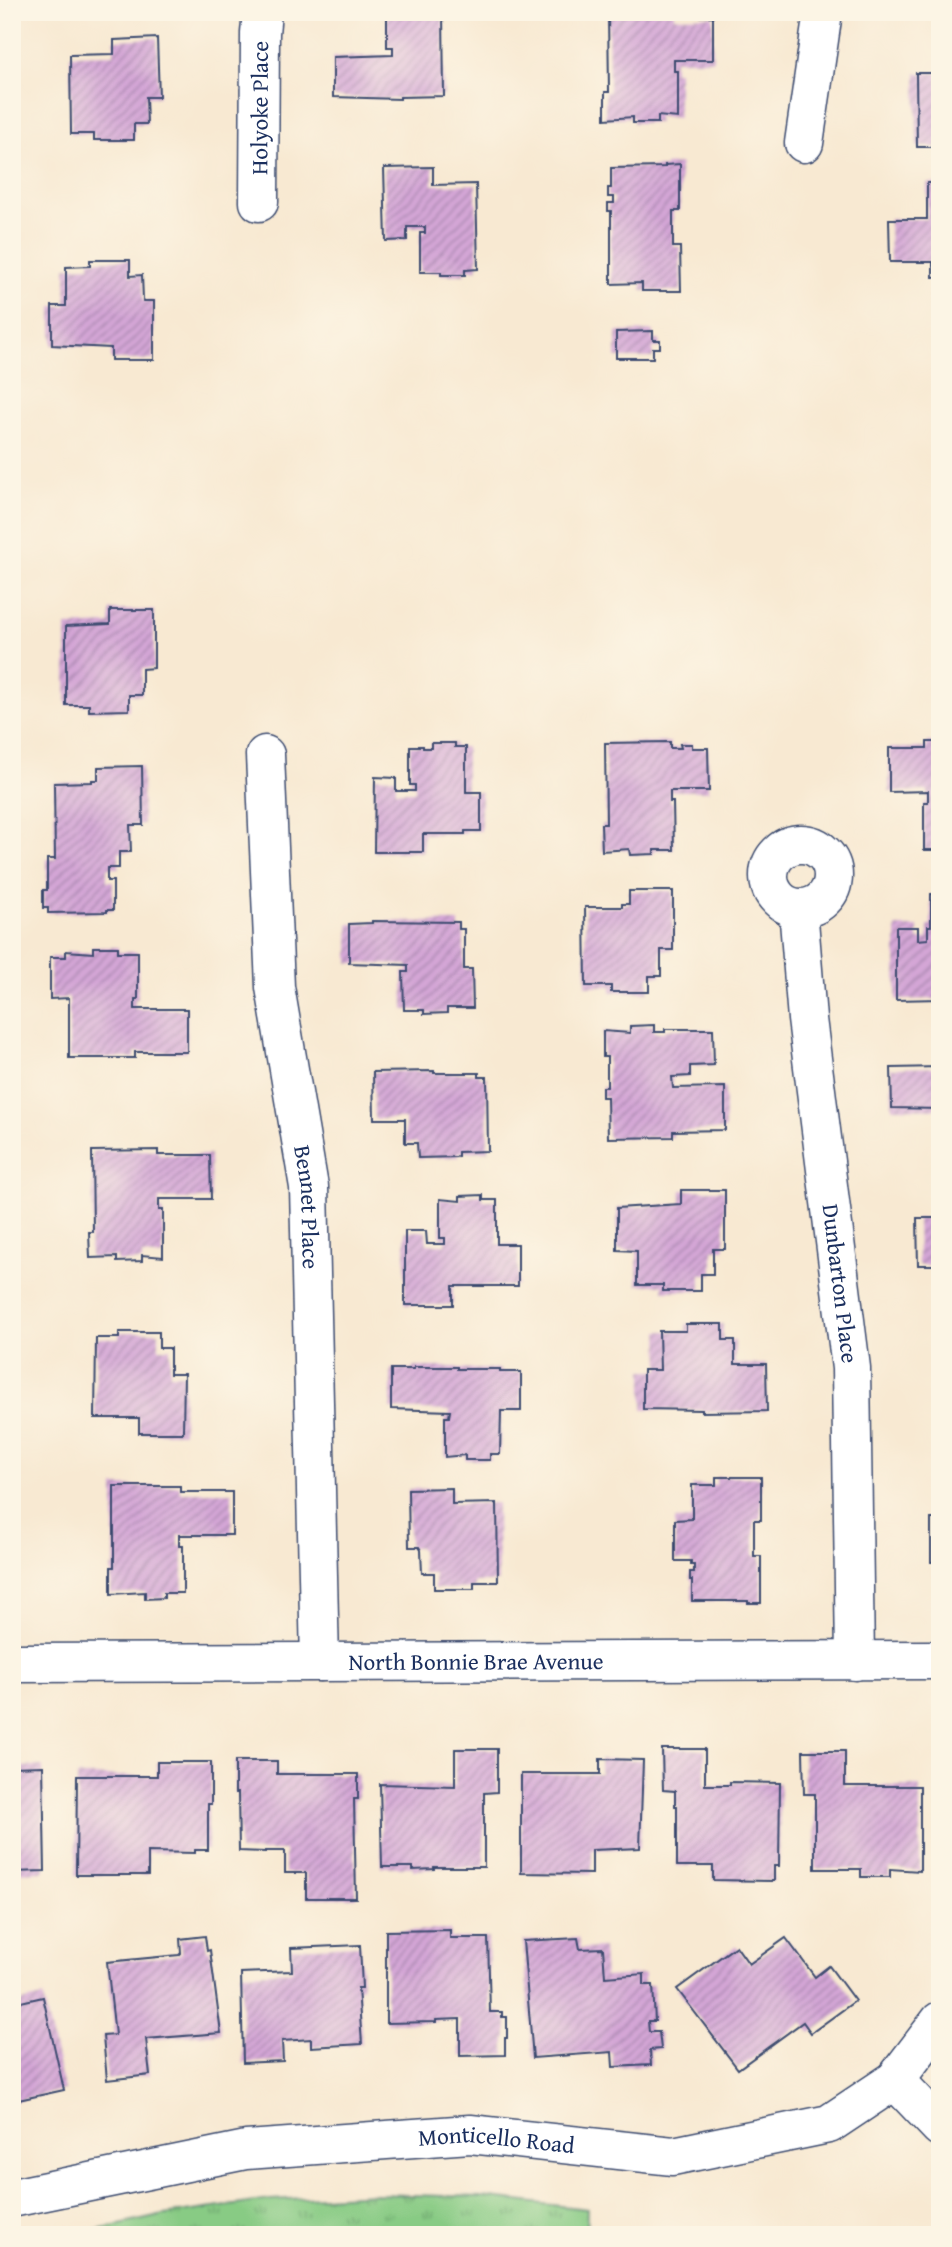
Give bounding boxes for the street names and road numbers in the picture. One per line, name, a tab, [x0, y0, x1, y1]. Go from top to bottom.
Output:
street label: Holyoke Place	[242, 41, 276, 175]
street label: Bennet Place	[286, 1142, 328, 1269]
street label: Dunbarton Place	[814, 1202, 867, 1365]
street label: North Bonnie Brae Avenue	[348, 1644, 604, 1678]
street label: Monticello Road	[417, 2117, 577, 2161]

